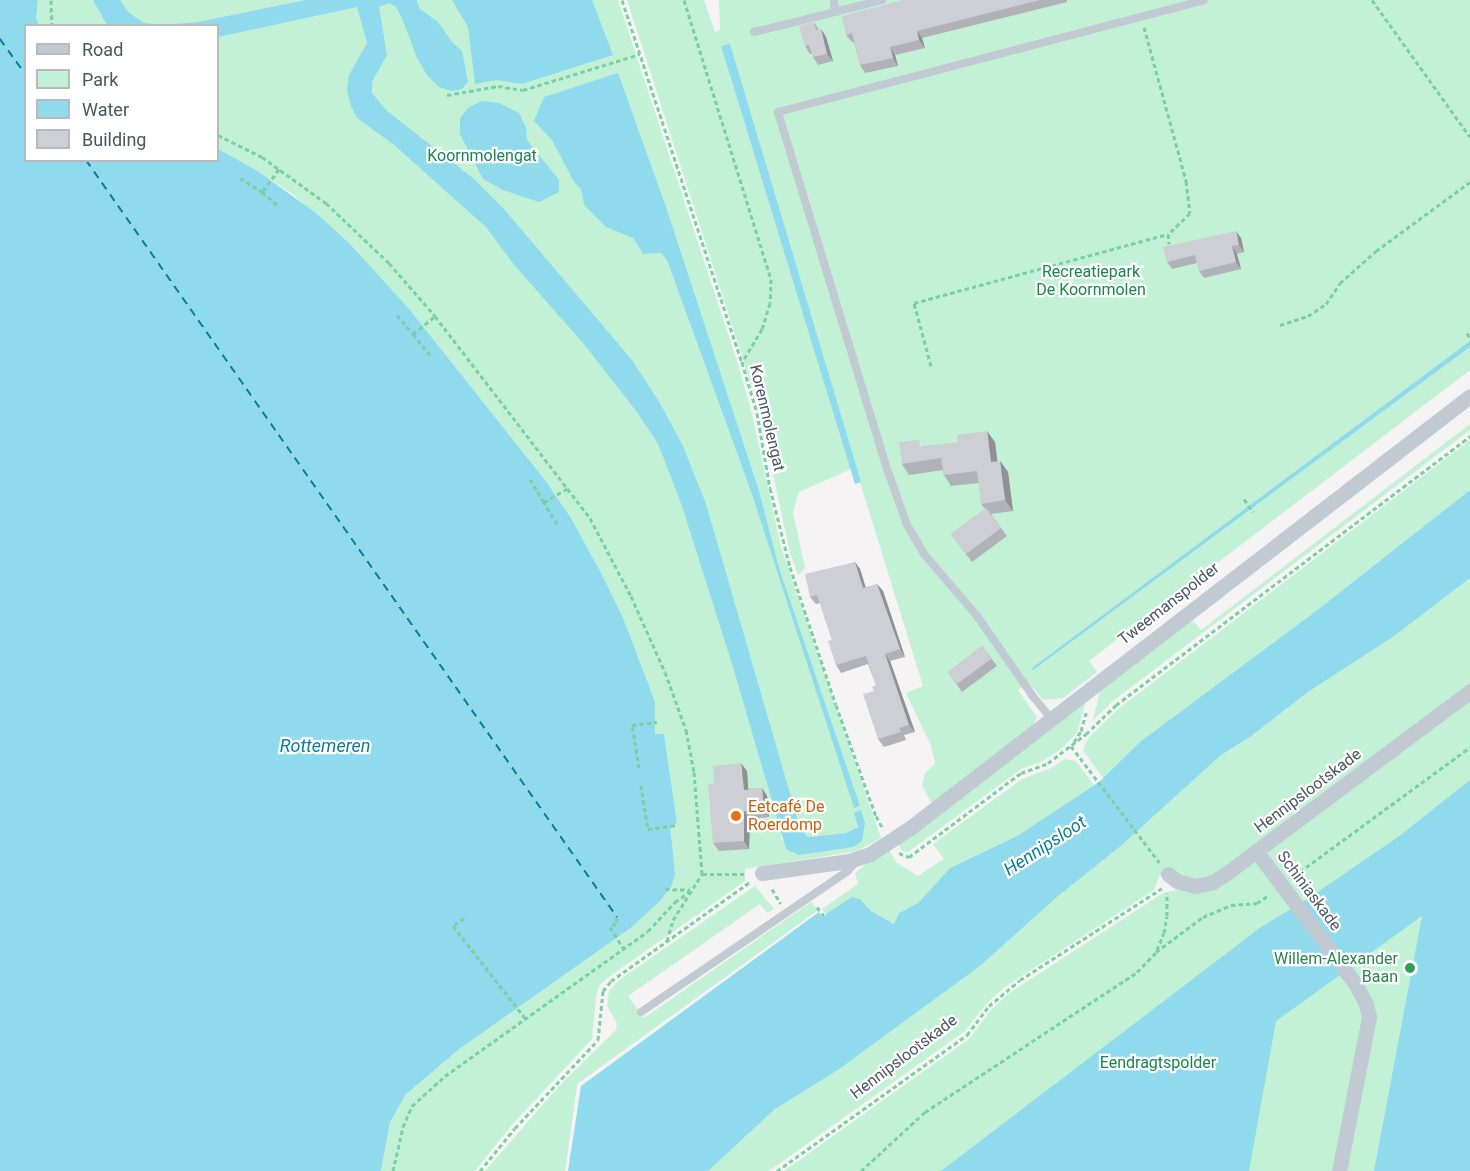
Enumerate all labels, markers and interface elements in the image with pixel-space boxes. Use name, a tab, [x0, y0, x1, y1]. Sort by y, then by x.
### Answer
legend	[24, 24, 219, 162]
text: Road	[82, 39, 123, 60]
text: Park	[82, 69, 118, 90]
text: Water	[82, 99, 129, 120]
text: Building	[82, 129, 146, 150]
park label: Koornmolengat	[427, 146, 537, 166]
park label: Recreatiepark De Koornmolen	[1036, 262, 1146, 300]
street label: Korenmolengat	[745, 363, 789, 473]
street label: Tweemanspolder	[1115, 559, 1223, 649]
water label: Rottemeren	[280, 735, 370, 757]
street label: Hennipslootskade	[1251, 745, 1365, 837]
place label: Eetcafé De Roerdomp	[748, 797, 825, 835]
marker: Eetcafé De Roerdomp	[729, 809, 743, 823]
water label: Hennipsloot	[1000, 811, 1090, 881]
street label: Schiniaskade	[1273, 847, 1345, 935]
place label: Willem-Alexander Baan	[1274, 949, 1398, 987]
marker: Willem-Alexander Baan	[1403, 961, 1417, 975]
street label: Hennipslootskade	[847, 1011, 961, 1103]
park label: Eendragtspolder	[1100, 1053, 1216, 1073]

